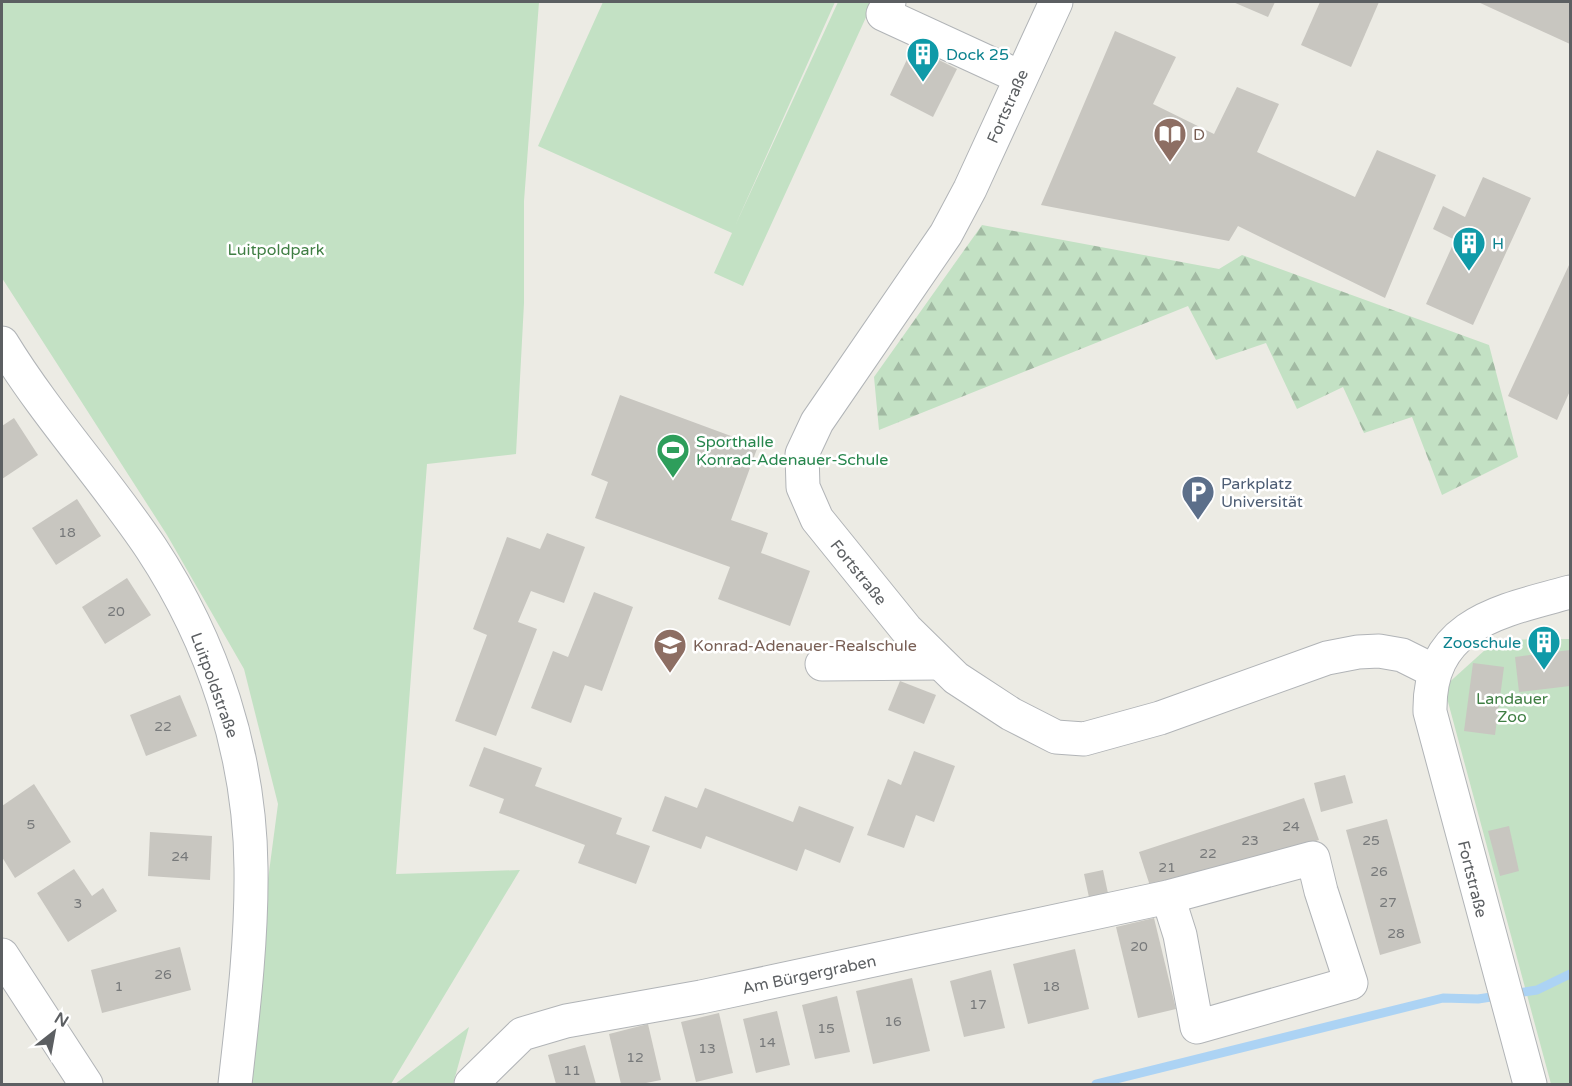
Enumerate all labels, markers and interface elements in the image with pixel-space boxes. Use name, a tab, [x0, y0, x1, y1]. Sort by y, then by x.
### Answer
building icon: Dock 25	[905, 36, 941, 83]
place label: Dock 25	[946, 45, 1009, 65]
street label: Fortstraße	[983, 66, 1033, 146]
library icon: D	[1152, 116, 1188, 163]
place label: D	[1193, 125, 1205, 145]
building icon: H	[1451, 225, 1487, 272]
place label: H	[1492, 234, 1504, 254]
park label: Luitpoldpark	[228, 240, 325, 260]
sports icon: Sporthalle Konrad-Adenauer-Schule	[655, 432, 691, 479]
place label: Sporthalle Konrad-Adenauer-Schule	[696, 432, 888, 470]
parking icon: Parkplatz Universität	[1180, 474, 1216, 521]
place label: Parkplatz Universität	[1221, 474, 1303, 512]
house number: 18	[58, 524, 76, 541]
street label: Fortstraße	[826, 536, 891, 610]
house number: 20	[107, 603, 125, 620]
building icon: Zooschule	[1526, 624, 1562, 671]
school or university icon: Konrad-Adenauer-Realschule	[652, 627, 688, 674]
street label: Luitpoldstraße	[186, 630, 242, 741]
place label: Zooschule	[1443, 633, 1521, 653]
place label: Konrad-Adenauer-Realschule	[693, 636, 917, 656]
park label: Landauer Zoo	[1476, 689, 1549, 727]
house number: 22	[154, 718, 172, 735]
house number: 5	[27, 816, 35, 833]
house number: 24	[1282, 818, 1300, 835]
house number: 23	[1241, 832, 1259, 849]
house number: 25	[1362, 832, 1380, 849]
street label: Fortstraße	[1453, 839, 1491, 920]
house number: 22	[1199, 845, 1217, 862]
house number: 24	[171, 848, 189, 865]
house number: 21	[1158, 859, 1176, 876]
house number: 26	[1370, 863, 1388, 880]
house number: 27	[1379, 894, 1397, 911]
house number: 3	[74, 895, 82, 912]
house number: 28	[1387, 925, 1405, 942]
house number: 20	[1130, 938, 1148, 955]
street label: Am Bürgergraben	[740, 951, 878, 999]
house number: 26	[154, 966, 172, 983]
house number: 1	[115, 978, 123, 995]
house number: 18	[1042, 978, 1060, 995]
house number: 17	[969, 996, 987, 1013]
north arrow	[24, 1002, 84, 1062]
text: N	[51, 1008, 72, 1032]
house number: 16	[884, 1013, 902, 1030]
house number: 15	[817, 1020, 835, 1037]
house number: 14	[758, 1034, 776, 1051]
house number: 13	[698, 1040, 716, 1057]
house number: 12	[626, 1049, 644, 1066]
house number: 11	[563, 1062, 581, 1079]

